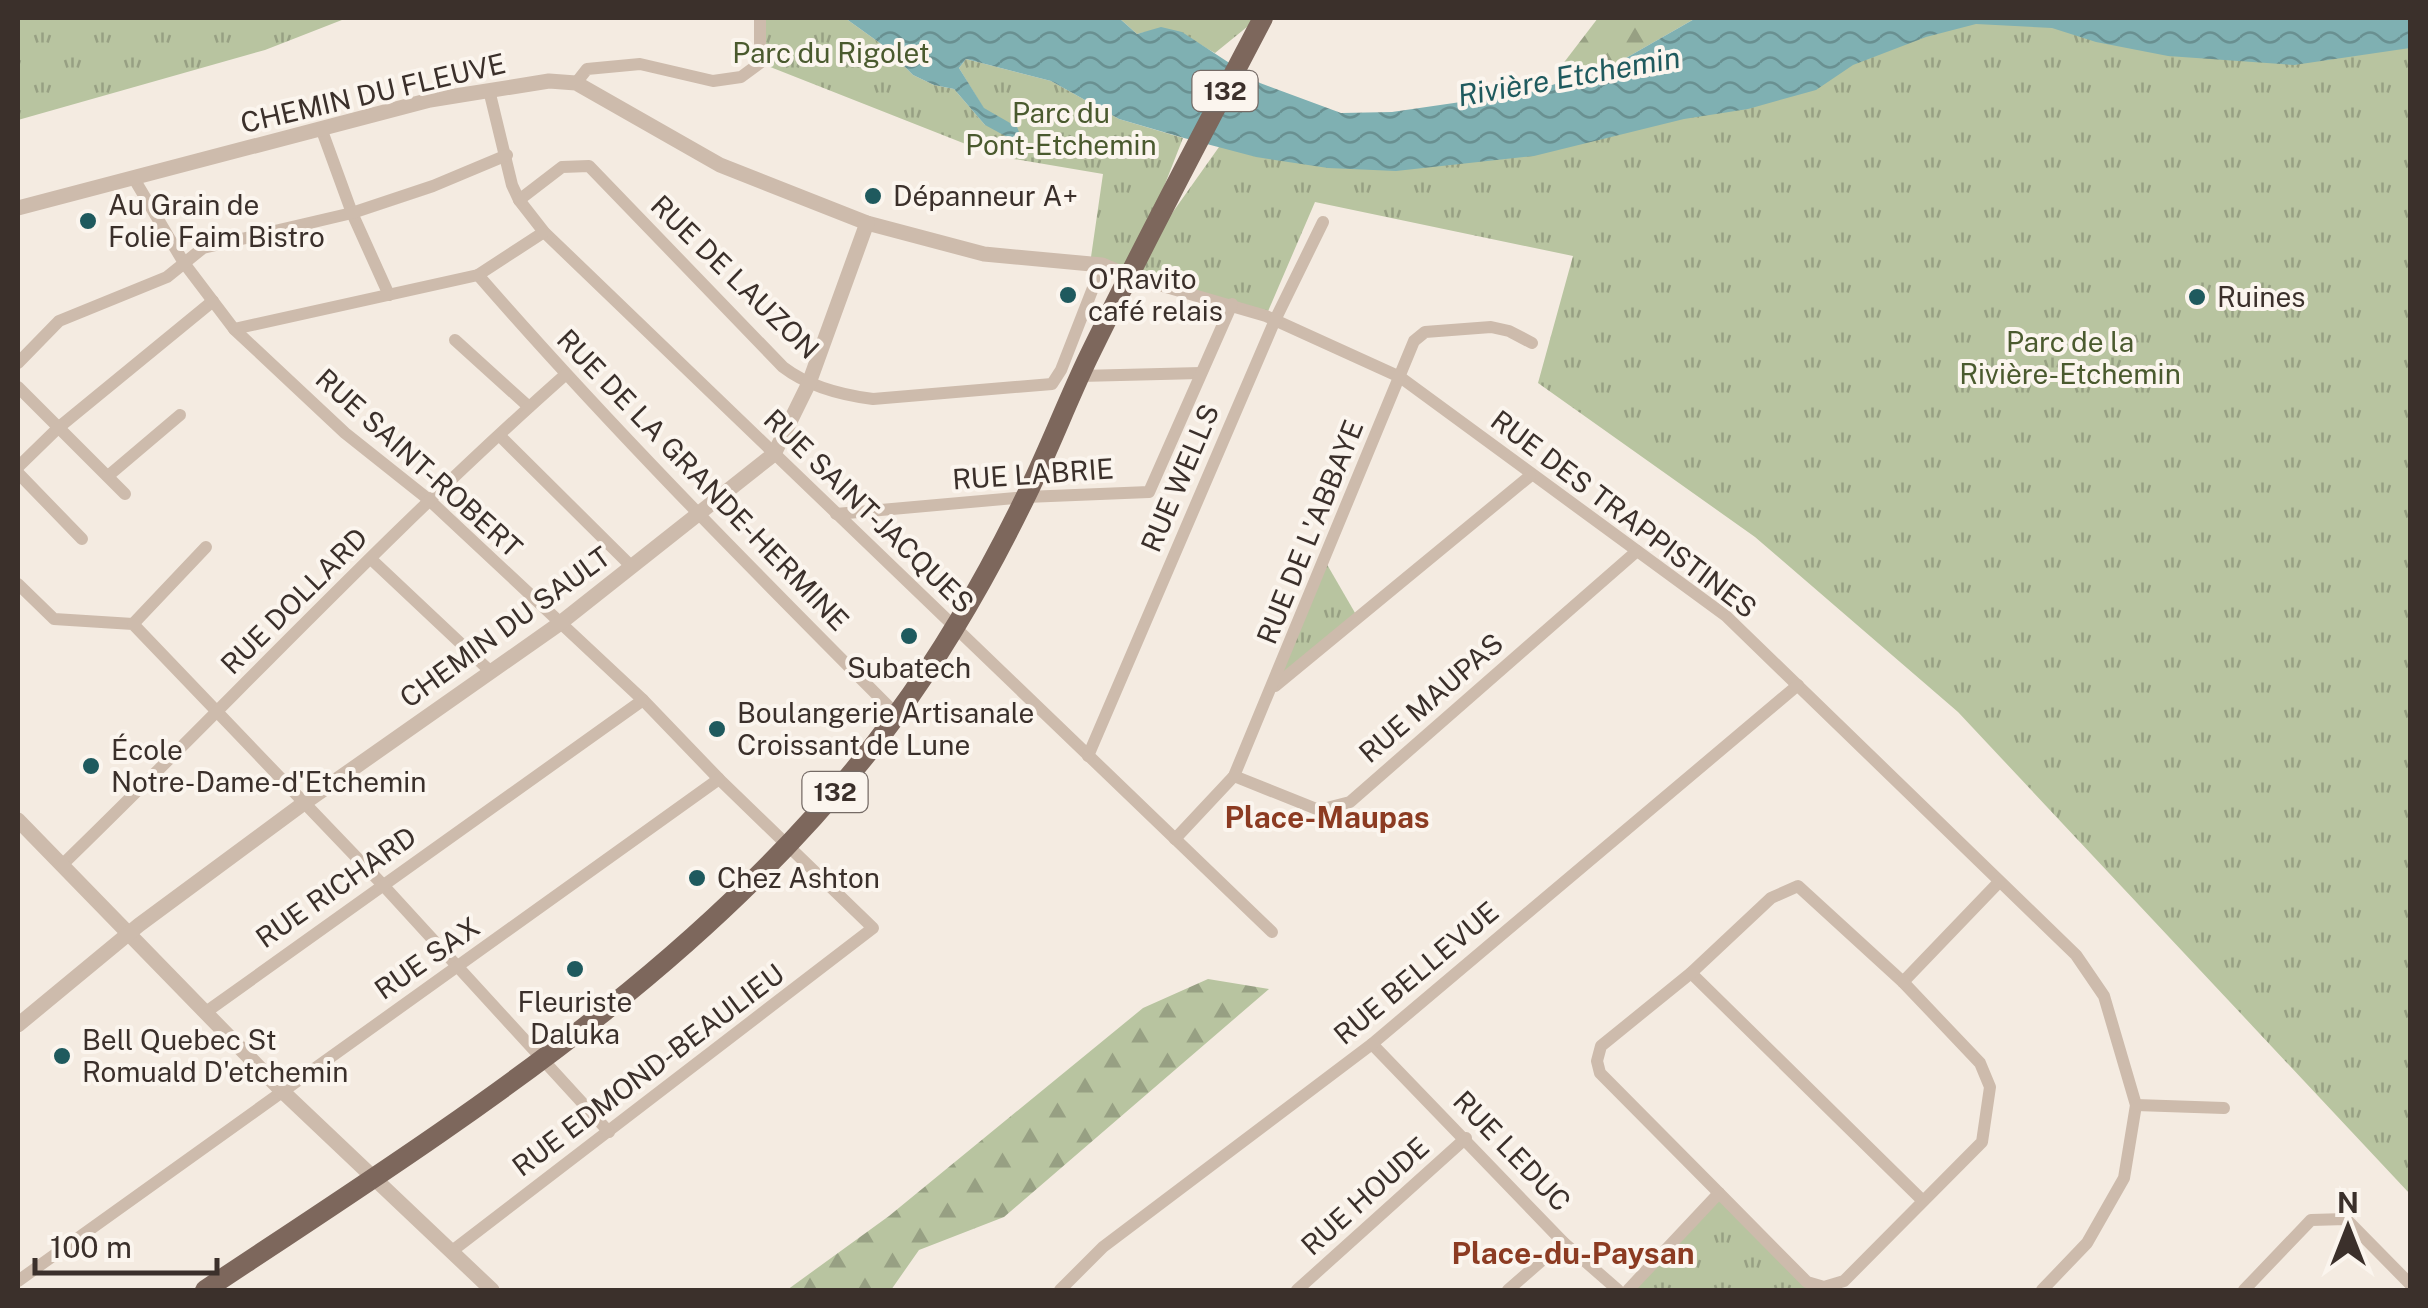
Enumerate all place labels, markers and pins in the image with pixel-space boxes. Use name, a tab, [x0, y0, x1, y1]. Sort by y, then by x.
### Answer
place label: Dépanneur A+	[893, 179, 1078, 212]
marker: Dépanneur A+	[862, 185, 884, 207]
place label: Au Grain de Folie Faim Bistro	[108, 188, 325, 253]
marker: Au Grain de Folie Faim Bistro	[77, 210, 99, 232]
place label: O'Ravito café relais	[1088, 262, 1223, 327]
place label: Ruines	[2217, 280, 2305, 313]
marker: O'Ravito café relais	[1057, 284, 1079, 306]
marker: Ruines	[2186, 286, 2208, 308]
marker: Subatech	[898, 625, 920, 647]
place label: Subatech	[847, 651, 971, 684]
place label: Boulangerie Artisanale Croissant de Lune	[737, 696, 1034, 761]
marker: Boulangerie Artisanale Croissant de Lune	[706, 718, 728, 740]
place label: École Notre-Dame-d'Etchemin	[111, 733, 427, 798]
marker: École Notre-Dame-d'Etchemin	[80, 755, 102, 777]
place label: Chez Ashton	[717, 861, 880, 894]
marker: Chez Ashton	[686, 867, 708, 889]
marker: Fleuriste Daluka	[564, 958, 586, 980]
place label: Fleuriste Daluka	[518, 985, 632, 1050]
place label: Bell Quebec St Romuald D'etchemin	[82, 1023, 348, 1088]
marker: Bell Quebec St Romuald D'etchemin	[51, 1045, 73, 1067]

